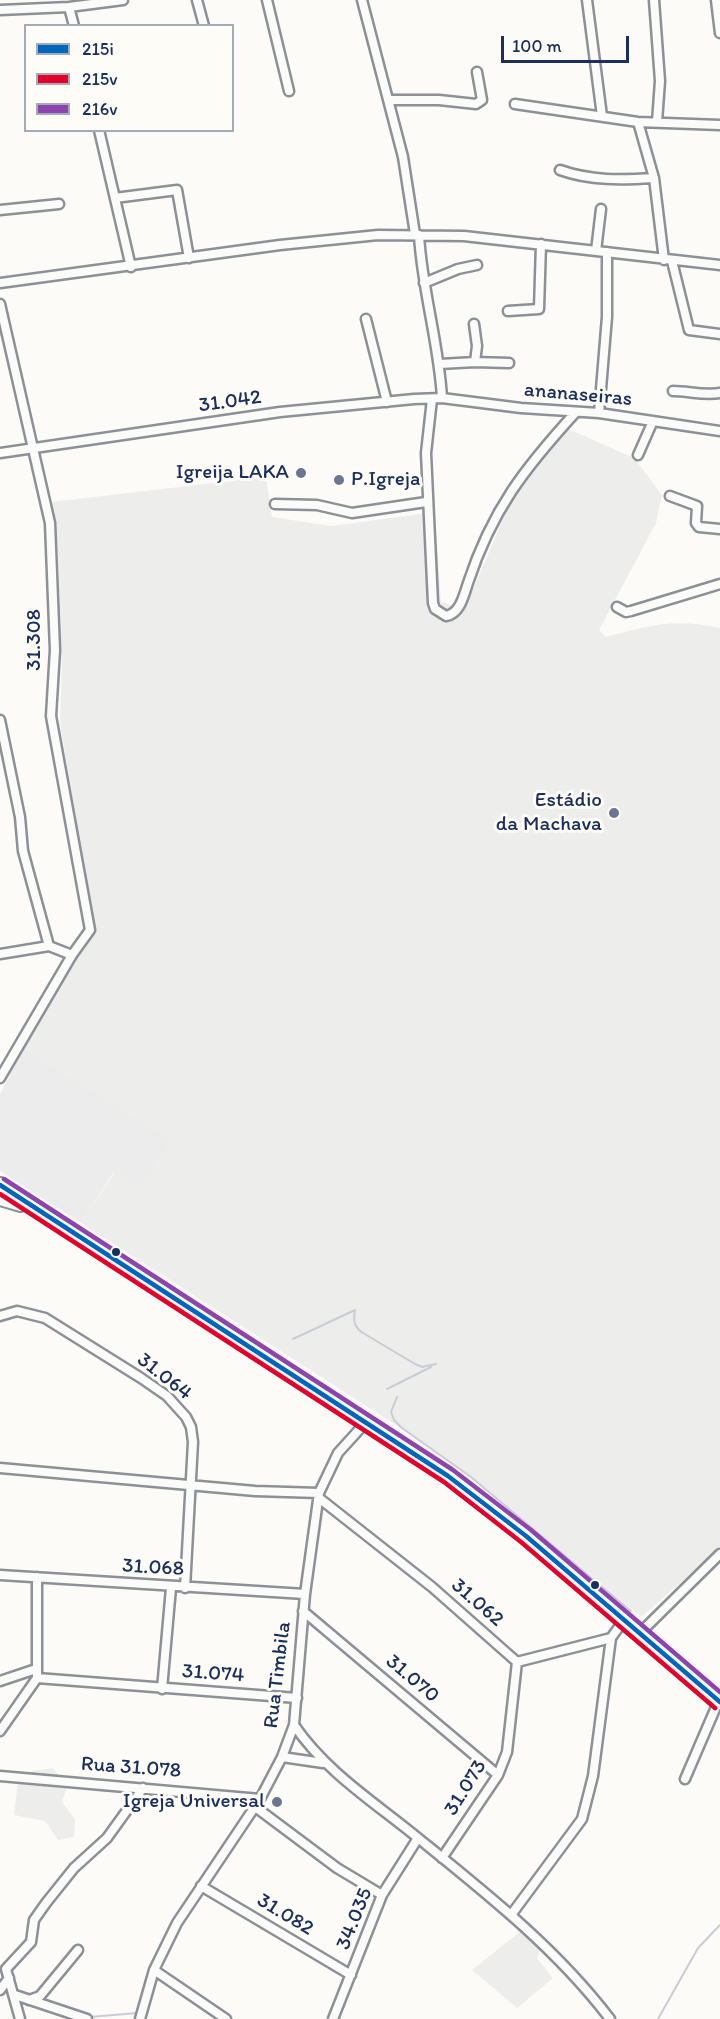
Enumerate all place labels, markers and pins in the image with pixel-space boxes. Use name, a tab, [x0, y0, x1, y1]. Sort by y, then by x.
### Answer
place label: Igreija LAKA	[176, 460, 289, 486]
marker: Igreija LAKA	[294, 466, 308, 480]
place label: P.Igreja	[351, 467, 420, 493]
marker: P.Igreja	[332, 473, 346, 487]
place label: Estádio da Machava	[496, 788, 602, 838]
marker: Estádio da Machava	[607, 806, 621, 820]
unlabelled marker	[110, 1246, 122, 1258]
unlabelled marker	[589, 1579, 601, 1591]
place label: Igreja Universal	[123, 1789, 265, 1815]
marker: Igreja Universal	[270, 1795, 284, 1809]

